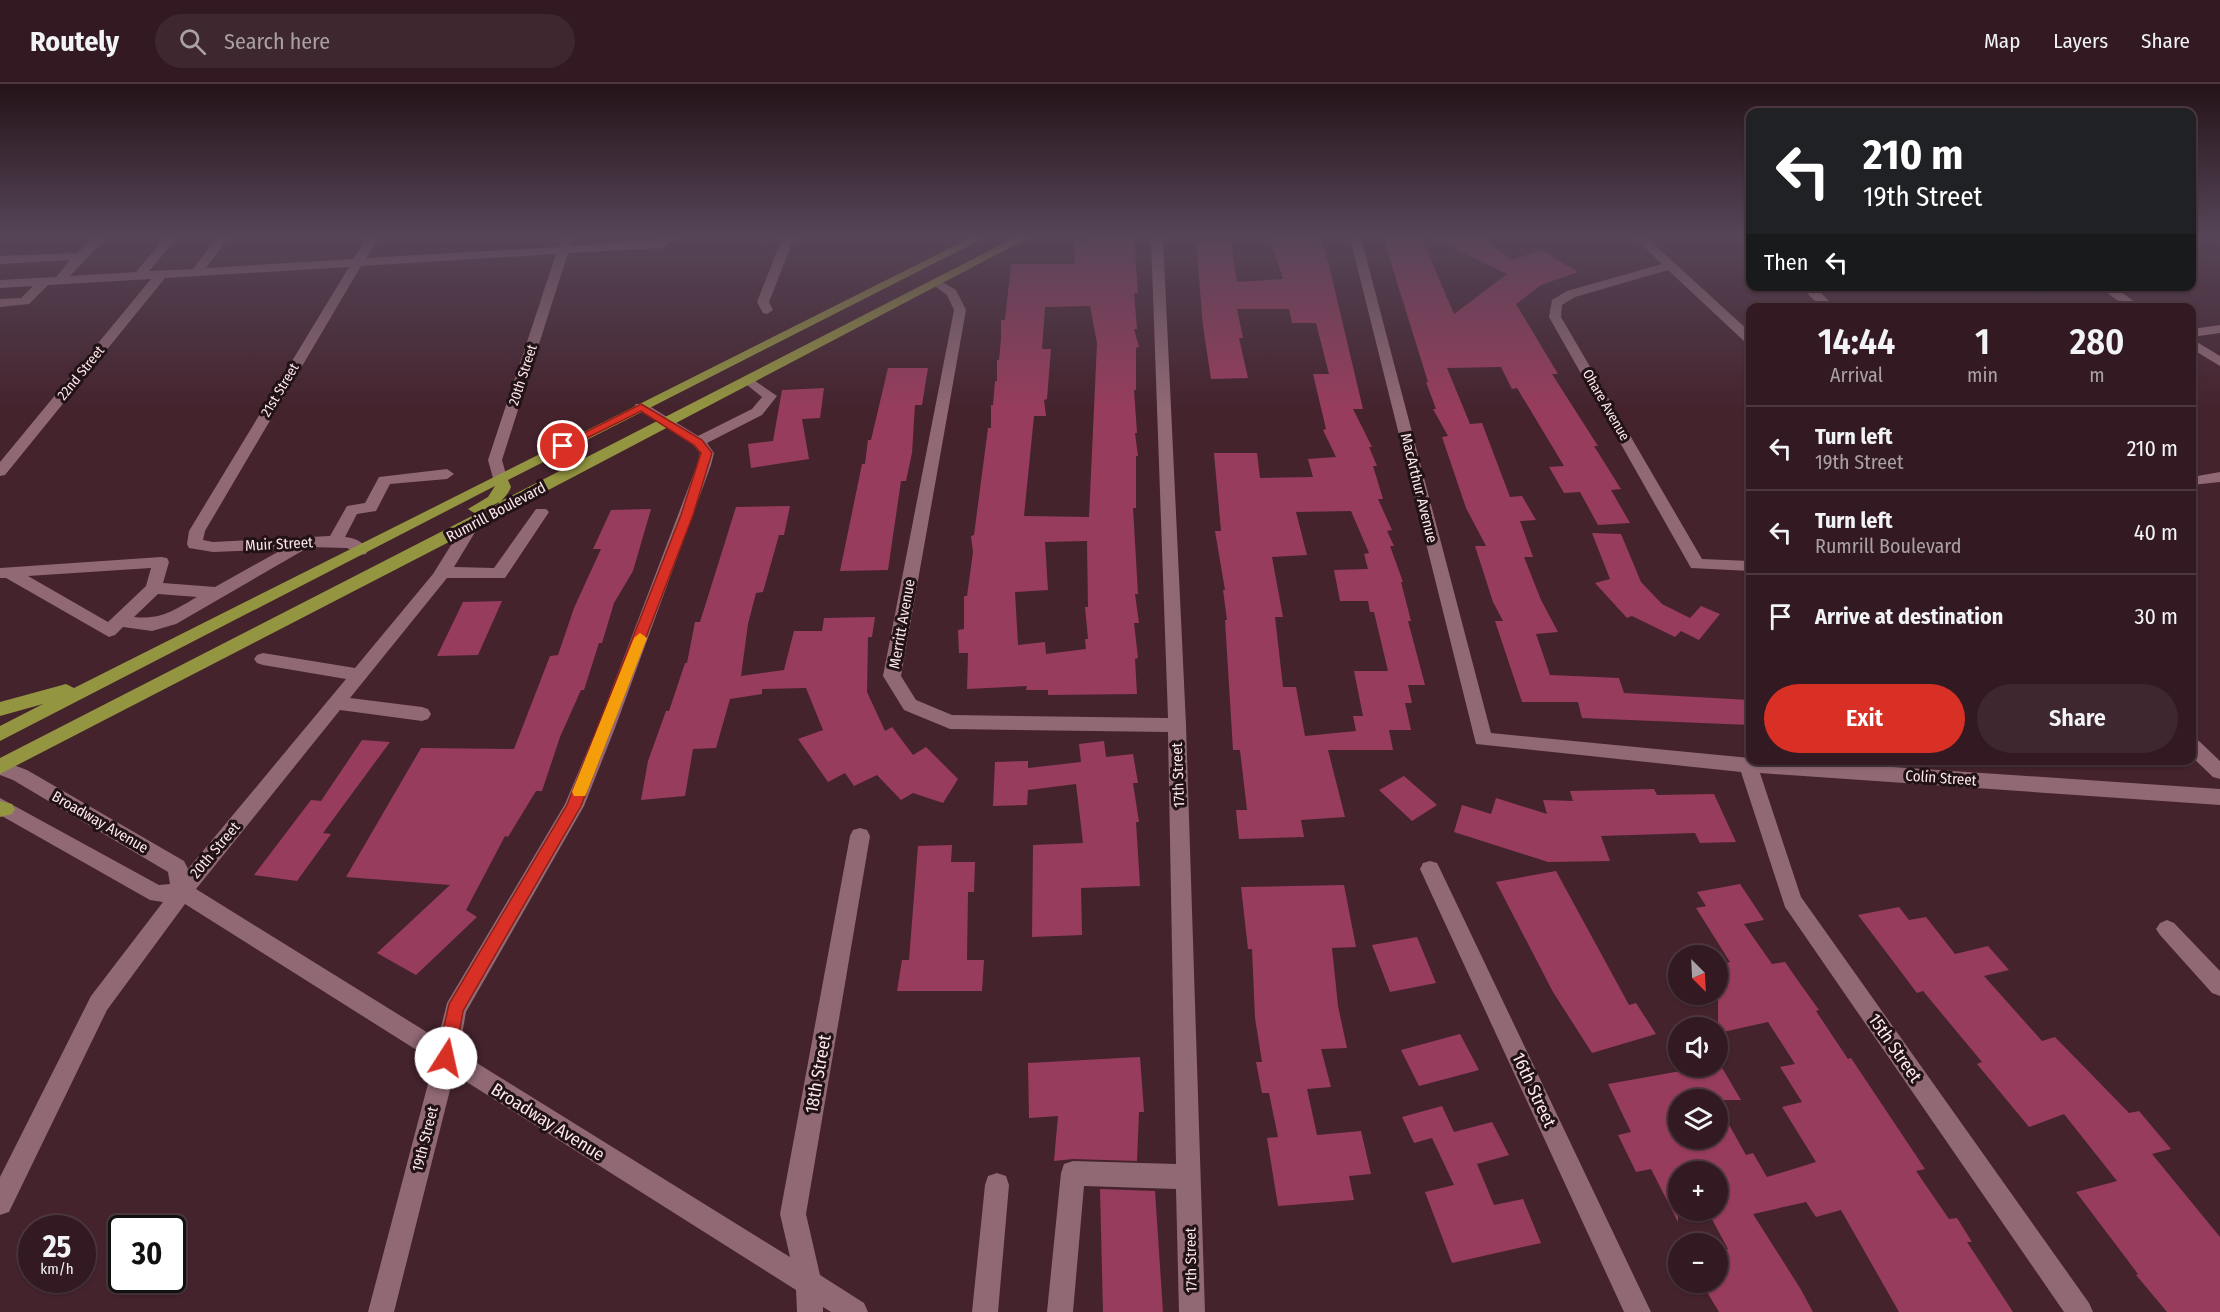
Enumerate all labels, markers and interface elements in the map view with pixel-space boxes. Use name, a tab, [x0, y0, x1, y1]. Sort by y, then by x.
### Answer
search box	[155, 14, 575, 68]
text: Routely	[30, 25, 119, 58]
icon: search	[176, 25, 209, 58]
text: Search here	[224, 28, 330, 55]
text: Map	[1984, 28, 2020, 54]
text: Layers	[2053, 28, 2108, 54]
text: Share	[2141, 28, 2190, 54]
text: 210 m	[1863, 130, 1963, 180]
icon: left	[1764, 132, 1842, 210]
text: 19th Street	[1863, 181, 1982, 213]
icon: left	[1820, 246, 1853, 279]
text: Then	[1764, 249, 1808, 276]
text: 14:44	[1818, 320, 1895, 364]
text: 1	[1975, 320, 1990, 364]
text: 280	[2070, 320, 2124, 364]
street label: 22nd Street	[54, 342, 108, 404]
street label: 20th Street	[505, 342, 541, 408]
street label: 21st Street	[257, 360, 303, 420]
text: Arrival	[1830, 363, 1883, 387]
text: min	[1967, 363, 1998, 387]
text: m	[2089, 363, 2105, 387]
street label: Ohare Avenue	[1579, 366, 1633, 444]
pin	[537, 420, 588, 471]
text: Turn left	[1815, 423, 1893, 450]
icon: arrive	[546, 429, 579, 462]
street label: MacArthur Avenue	[1397, 431, 1441, 545]
icon: left	[1764, 432, 1797, 465]
text: 210 m	[2127, 435, 2178, 462]
text: 19th Street	[1815, 450, 1903, 474]
street label: Rumrill Boulevard	[443, 478, 549, 546]
text: Turn left	[1815, 507, 1893, 534]
icon: left	[1764, 516, 1797, 549]
text: 40 m	[2134, 519, 2178, 546]
street label: Muir Street	[245, 533, 313, 555]
text: Rumrill Boulevard	[1815, 534, 1961, 558]
street label: Merritt Avenue	[885, 578, 919, 670]
icon: arrive	[1764, 600, 1797, 633]
text: Arrive at destination	[1815, 603, 2003, 630]
text: 30 m	[2135, 603, 2178, 630]
button: Exit	[1764, 684, 1965, 753]
button: Share	[1977, 684, 2178, 753]
street label: 17th Street	[1168, 742, 1188, 808]
street label: Colin Street	[1905, 767, 1977, 789]
street label: Broadway Avenue	[49, 787, 151, 857]
street label: 20th Street	[186, 818, 244, 882]
north arrow	[1668, 945, 1728, 1005]
map controls	[1668, 945, 1728, 1293]
street label: 15th Street	[1863, 1009, 1927, 1087]
button: sound	[1668, 1017, 1728, 1077]
position arrow	[414, 1026, 478, 1090]
street label: 18th Street	[800, 1033, 836, 1115]
street label: 16th Street	[1507, 1049, 1561, 1131]
street label: Broadway Avenue	[487, 1078, 609, 1166]
button: layers	[1668, 1089, 1728, 1149]
street label: 19th Street	[408, 1105, 442, 1173]
button: +	[1668, 1161, 1728, 1221]
speed limit sign: 30	[108, 1215, 186, 1293]
street label: 17th Street	[1181, 1227, 1201, 1293]
text: 25	[43, 1229, 71, 1265]
button: −	[1668, 1233, 1728, 1293]
text: km/h	[40, 1260, 74, 1278]

